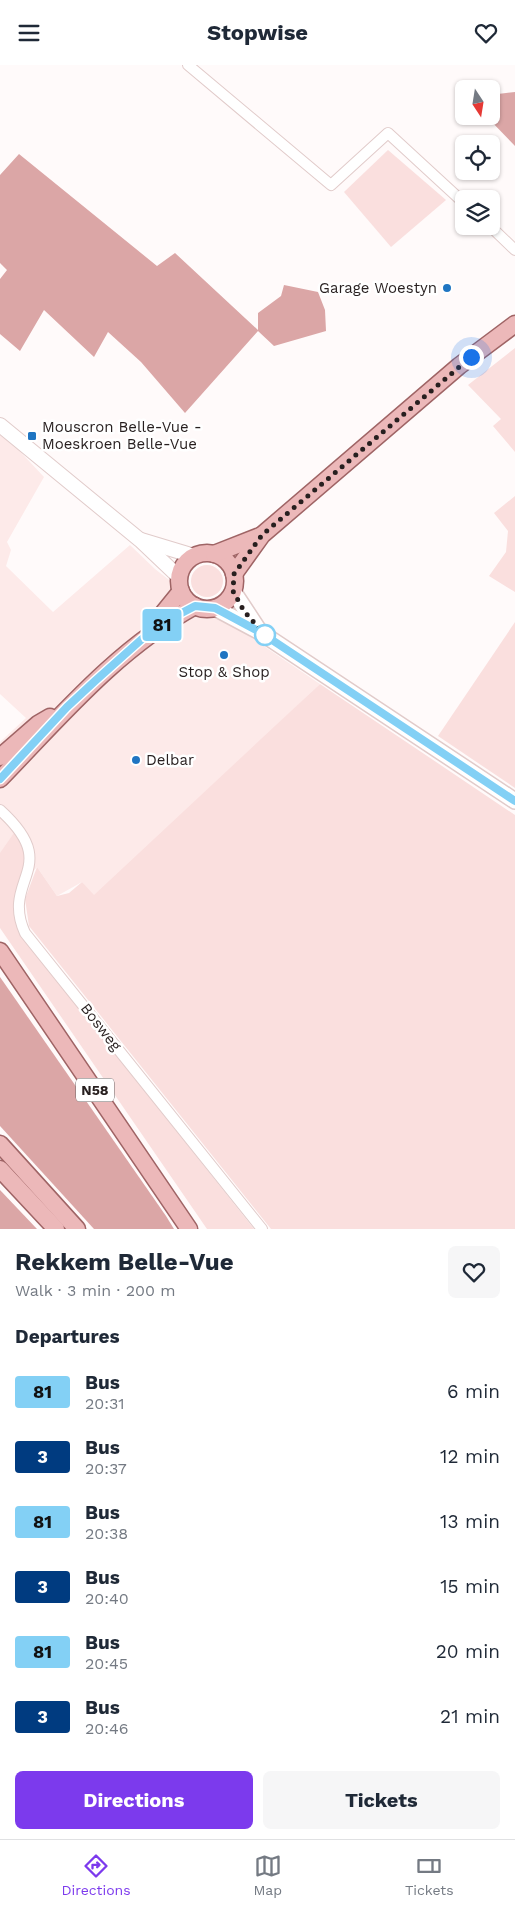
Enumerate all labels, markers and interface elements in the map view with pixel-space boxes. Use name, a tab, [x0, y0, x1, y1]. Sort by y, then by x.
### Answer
icon: menu	[15, 19, 43, 47]
icon: heart	[472, 19, 500, 47]
text: Stopwise	[207, 20, 308, 45]
north arrow	[455, 80, 500, 125]
map controls	[455, 80, 500, 235]
button: locate	[455, 135, 500, 180]
button: layers	[455, 190, 500, 235]
place label: Garage Woestyn	[319, 279, 437, 297]
marker: Garage Woestyn	[441, 282, 453, 294]
your location	[459, 345, 484, 370]
place label: Mouscron Belle-Vue - Moeskroen Belle-Vue	[42, 418, 202, 453]
marker: Mouscron Belle-Vue - Moeskroen Belle-Vue	[26, 430, 38, 442]
line badge: 81	[140, 609, 184, 641]
text: 81	[152, 614, 172, 635]
unlabelled marker	[254, 624, 276, 646]
marker: Stop & Shop	[218, 649, 230, 661]
place label: Stop & Shop	[178, 663, 270, 681]
place label: Delbar	[146, 751, 194, 769]
marker: Delbar	[130, 754, 142, 766]
street label: Bosweg	[77, 1000, 125, 1054]
road number: N58	[76, 1079, 114, 1101]
button: heart	[448, 1246, 500, 1298]
text: Rekkem Belle-Vue	[15, 1248, 234, 1276]
text: Walk · 3 min · 200 m	[15, 1281, 176, 1300]
text: Departures	[15, 1325, 120, 1348]
text: Bus	[85, 1371, 120, 1394]
text: 6 min	[447, 1380, 500, 1403]
text: 81	[33, 1381, 52, 1402]
text: 20:31	[85, 1394, 125, 1413]
text: Bus	[85, 1436, 120, 1459]
text: 12 min	[440, 1445, 500, 1468]
text: 3	[37, 1446, 48, 1467]
text: 20:37	[85, 1459, 127, 1478]
text: Bus	[85, 1501, 120, 1524]
text: 13 min	[440, 1510, 500, 1533]
text: 81	[33, 1511, 52, 1532]
text: 20:38	[85, 1524, 128, 1543]
text: Bus	[85, 1566, 120, 1589]
text: 15 min	[440, 1575, 500, 1598]
text: 3	[37, 1576, 48, 1597]
text: 20:40	[85, 1589, 129, 1608]
text: Bus	[85, 1631, 120, 1654]
text: 20 min	[436, 1640, 500, 1663]
text: 81	[33, 1641, 52, 1662]
text: 20:45	[85, 1654, 128, 1673]
text: Bus	[85, 1696, 120, 1719]
text: 21 min	[440, 1705, 500, 1728]
text: 3	[37, 1706, 48, 1727]
text: 20:46	[85, 1719, 129, 1738]
button: Directions	[15, 1771, 253, 1829]
button: Tickets	[263, 1771, 500, 1829]
tab: Directions	[61, 1852, 131, 1898]
tab: Map	[253, 1852, 282, 1898]
tab: Tickets	[405, 1852, 454, 1898]

